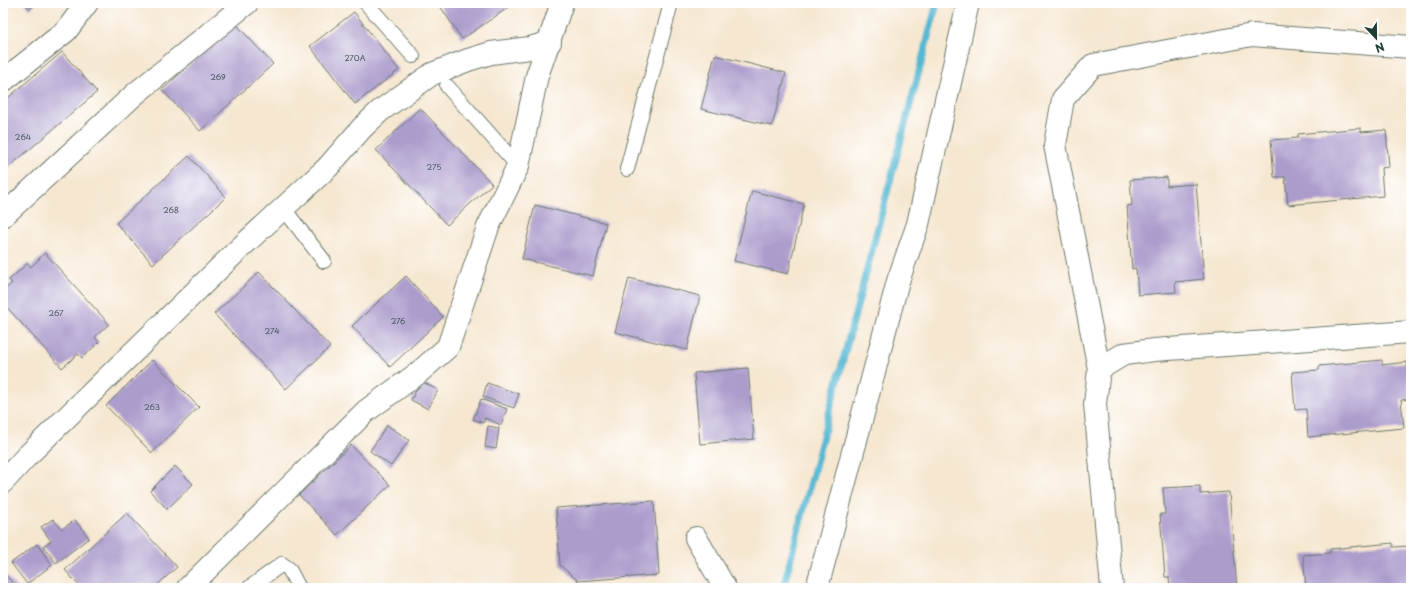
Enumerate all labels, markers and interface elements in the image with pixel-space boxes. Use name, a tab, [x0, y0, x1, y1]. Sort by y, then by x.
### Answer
north arrow	[1356, 18, 1396, 58]
text: N	[1372, 38, 1387, 57]
house number: 270A	[344, 52, 366, 64]
house number: 269	[210, 71, 226, 83]
house number: 264	[15, 131, 31, 143]
house number: 275	[427, 161, 441, 173]
house number: 268	[163, 204, 179, 216]
house number: 267	[48, 307, 64, 319]
house number: 276	[391, 315, 405, 327]
house number: 274	[265, 325, 279, 337]
house number: 263	[144, 401, 160, 413]

